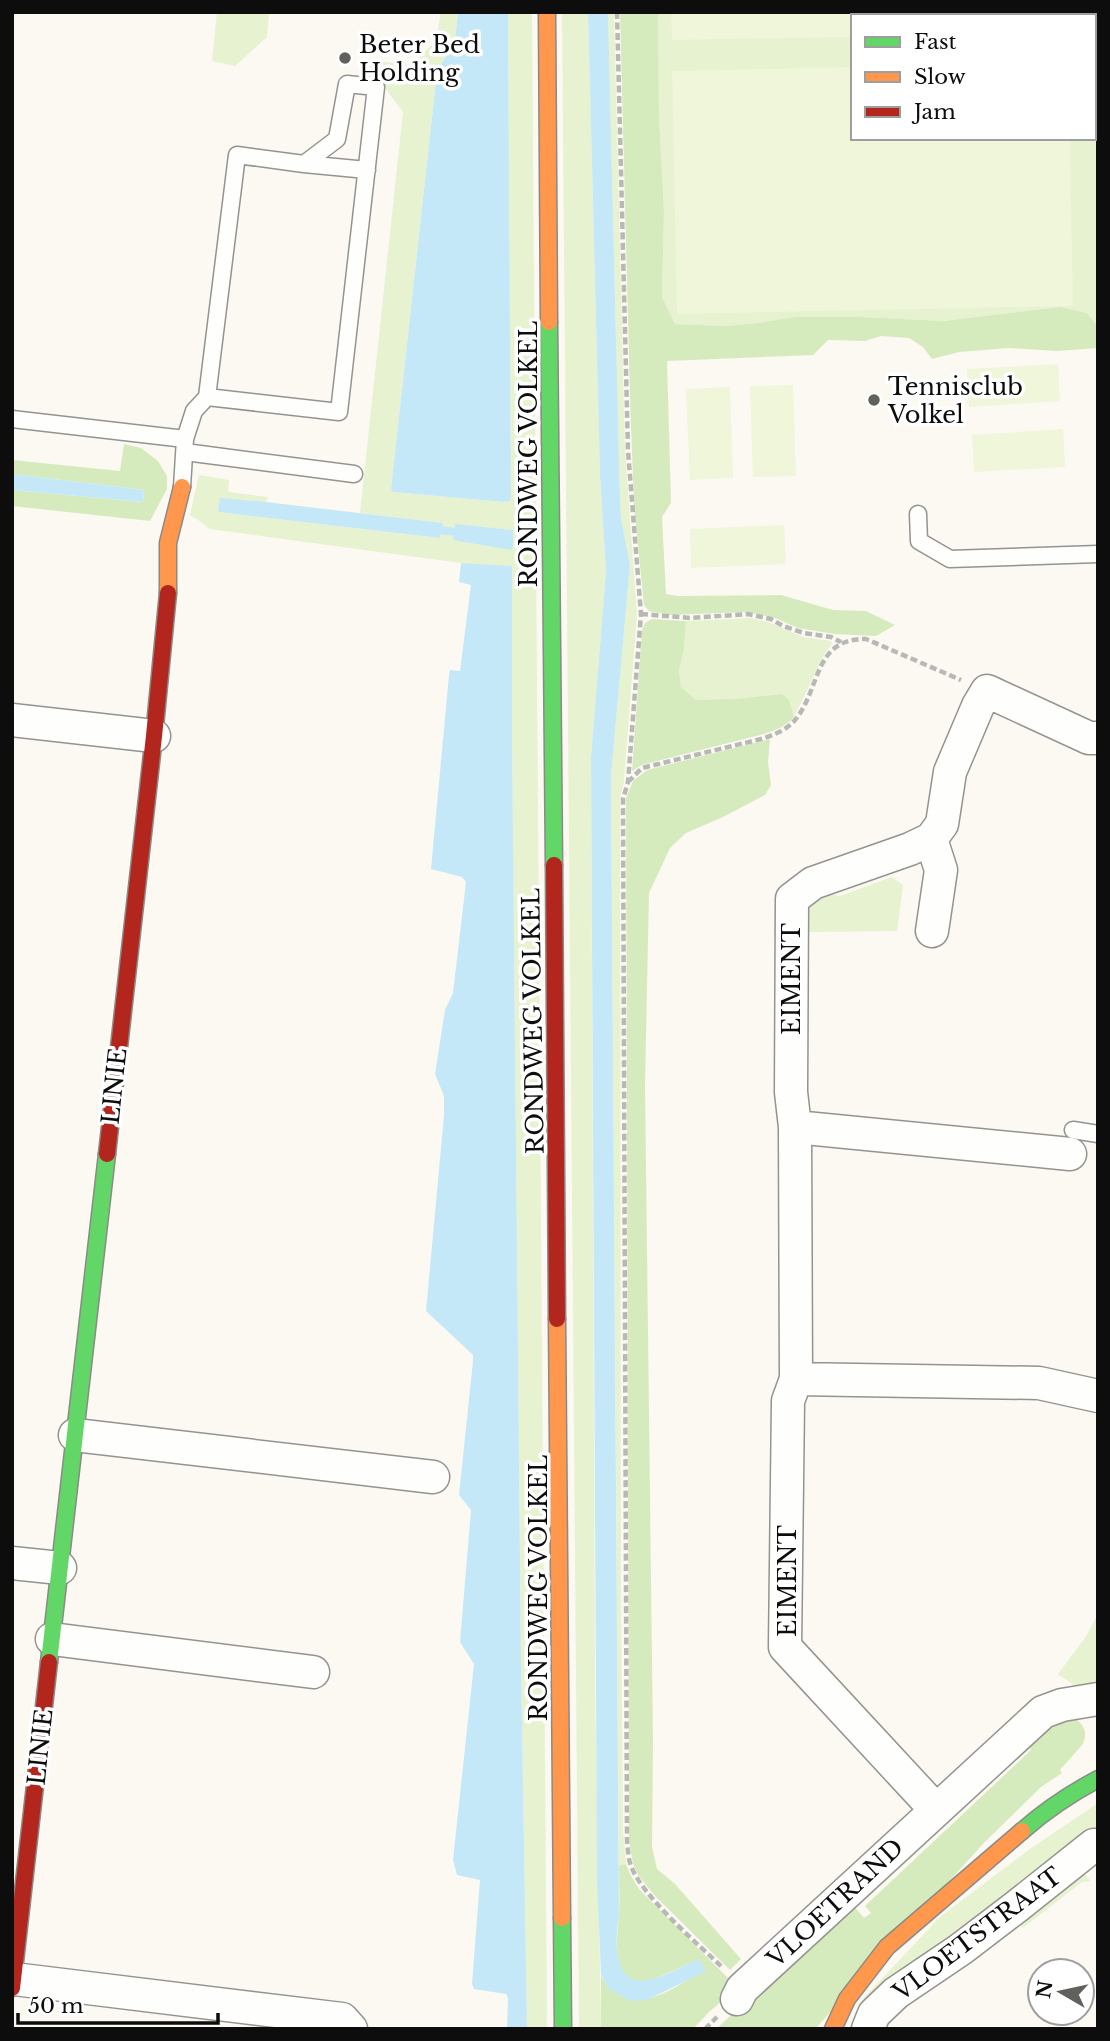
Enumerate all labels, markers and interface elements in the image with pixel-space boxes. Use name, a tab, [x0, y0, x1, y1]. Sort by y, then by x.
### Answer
legend	[851, 14, 1096, 140]
text: Fast	[914, 29, 956, 55]
place label: Beter Bed Holding	[359, 30, 480, 87]
marker: Beter Bed Holding	[337, 50, 353, 66]
text: Slow	[914, 64, 966, 90]
text: Jam	[911, 99, 956, 125]
street label: RONDWEG VOLKEL	[514, 321, 543, 587]
place label: Tennisclub Volkel	[887, 372, 1023, 429]
marker: Tennisclub Volkel	[866, 392, 882, 408]
street label: RONDWEG VOLKEL	[516, 888, 550, 1154]
street label: EIMENT	[777, 923, 806, 1035]
street label: LINIE	[96, 1046, 132, 1126]
street label: RONDWEG VOLKEL	[524, 1455, 553, 1721]
street label: EIMENT	[773, 1525, 802, 1637]
street label: LINIE	[22, 1707, 58, 1787]
street label: VLOETRAND	[760, 1833, 909, 1974]
street label: VLOETSTRAAT	[886, 1861, 1067, 2007]
north arrow	[1026, 1957, 1096, 2027]
text: N	[1032, 1979, 1057, 2000]
scale bar	[18, 1982, 217, 2026]
text: 50 m	[28, 1993, 84, 2019]

